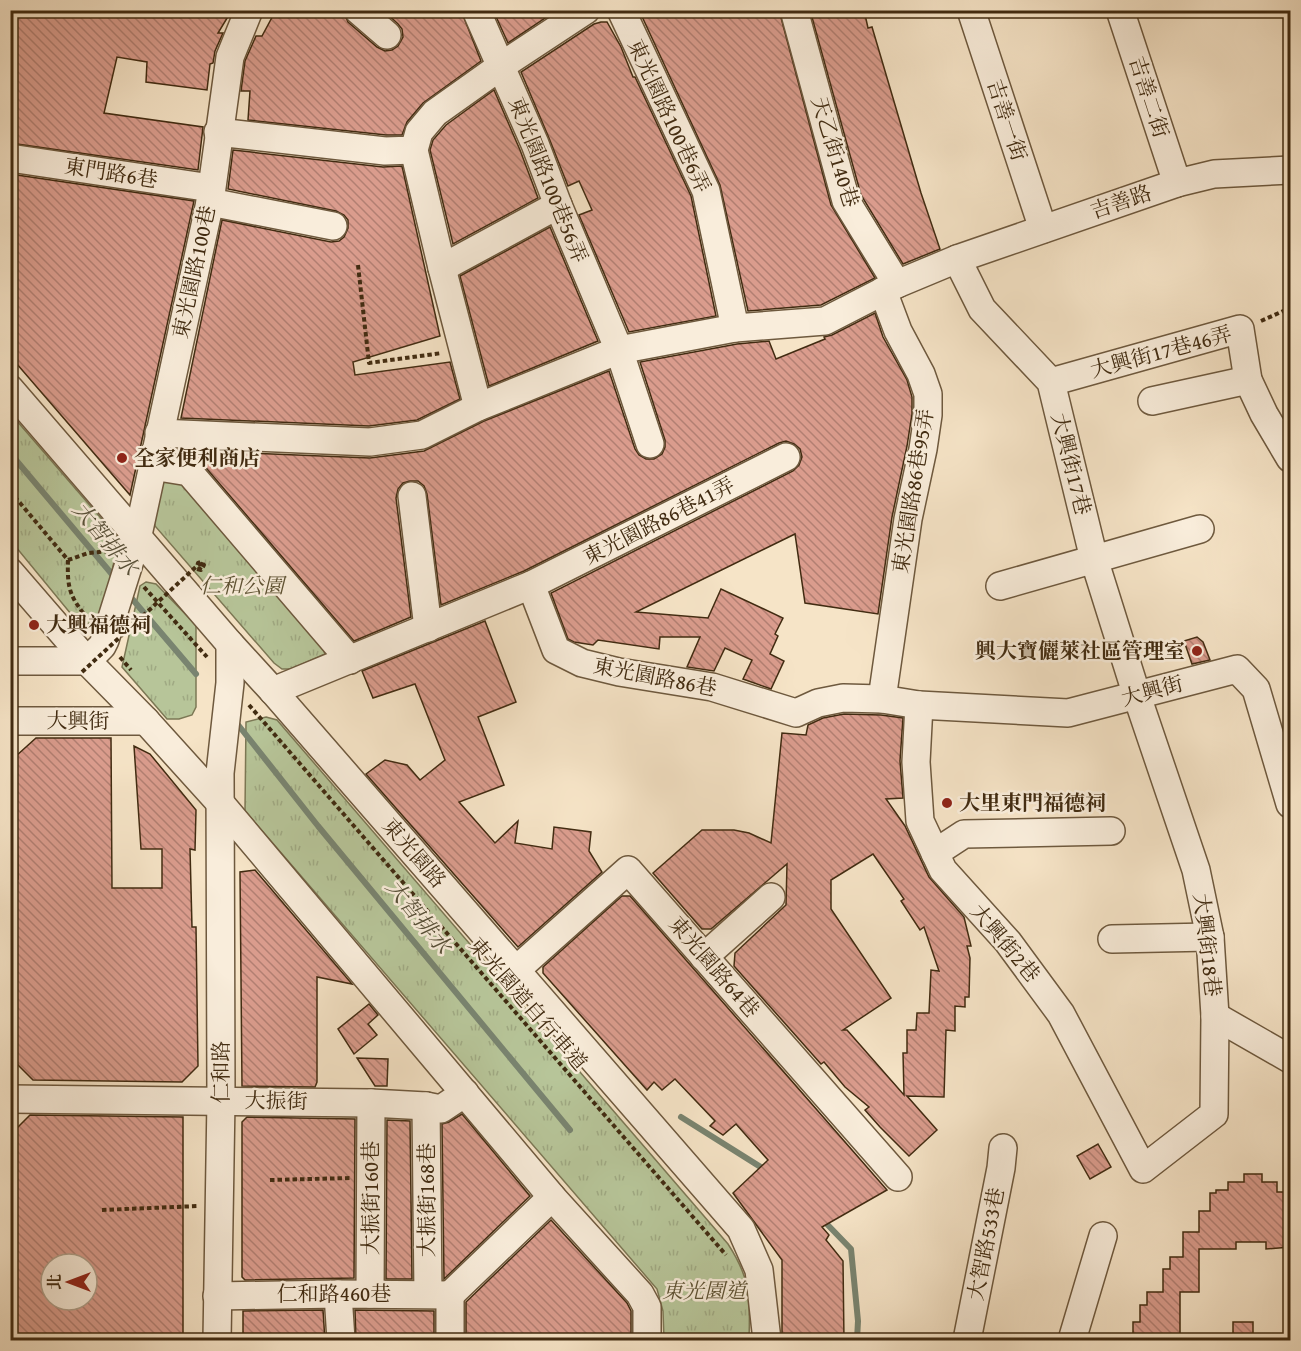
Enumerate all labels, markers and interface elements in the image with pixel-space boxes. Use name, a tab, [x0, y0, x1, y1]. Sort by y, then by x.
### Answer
street label: 東光園路100巷6弄	[620, 34, 719, 198]
street label: 吉善二街	[1122, 52, 1177, 142]
street label: 吉善一街	[980, 75, 1035, 165]
street label: 東光園路100巷56弄	[501, 92, 596, 267]
street label: 天乙街140巷	[804, 93, 867, 211]
street label: 東門路6巷	[62, 150, 160, 195]
street label: 吉善路	[1086, 177, 1156, 226]
street label: 東光園路100巷	[164, 202, 223, 341]
street label: 大興街17巷46弄	[1087, 318, 1235, 385]
street label: 東光園路86巷95弄	[884, 406, 941, 576]
street label: 大興街17巷	[1044, 410, 1099, 518]
place label: 全家便利商店	[134, 442, 260, 473]
marker: 全家便利商店	[115, 451, 129, 465]
street label: 東光園路86巷41弄	[578, 469, 740, 572]
water label: 大智排水	[65, 494, 148, 584]
park label: 仁和公園	[200, 570, 287, 601]
place label: 大興福德祠	[46, 609, 151, 640]
marker: 大興福德祠	[27, 618, 41, 632]
place label: 興大寶儷萊社區管理室	[975, 635, 1185, 666]
marker: 興大寶儷萊社區管理室	[1190, 644, 1204, 658]
street label: 東光園路86巷	[591, 649, 720, 704]
street label: 大興街	[1117, 667, 1186, 714]
street label: 大興街	[47, 705, 110, 736]
place label: 大里東門福德祠	[959, 787, 1106, 818]
marker: 大里東門福德祠	[940, 796, 954, 810]
street label: 東光園路	[375, 811, 454, 895]
water label: 大智排水	[379, 872, 460, 962]
street label: 大興街18巷	[1186, 891, 1229, 999]
street label: 大興街2巷	[963, 897, 1048, 989]
street label: 東光園路64巷	[662, 909, 767, 1024]
street label: 東光園道自行車道	[462, 930, 595, 1077]
street label: 仁和路	[205, 1041, 236, 1104]
street label: 大振街	[244, 1084, 308, 1117]
street label: 大振街160巷	[355, 1141, 386, 1255]
street label: 大振街168巷	[411, 1143, 442, 1257]
street label: 大智路533巷	[959, 1185, 1012, 1303]
north arrow	[39, 1252, 99, 1312]
text: 北	[42, 1274, 66, 1290]
park label: 東光園道	[662, 1275, 749, 1306]
street label: 仁和路460巷	[277, 1278, 391, 1309]

